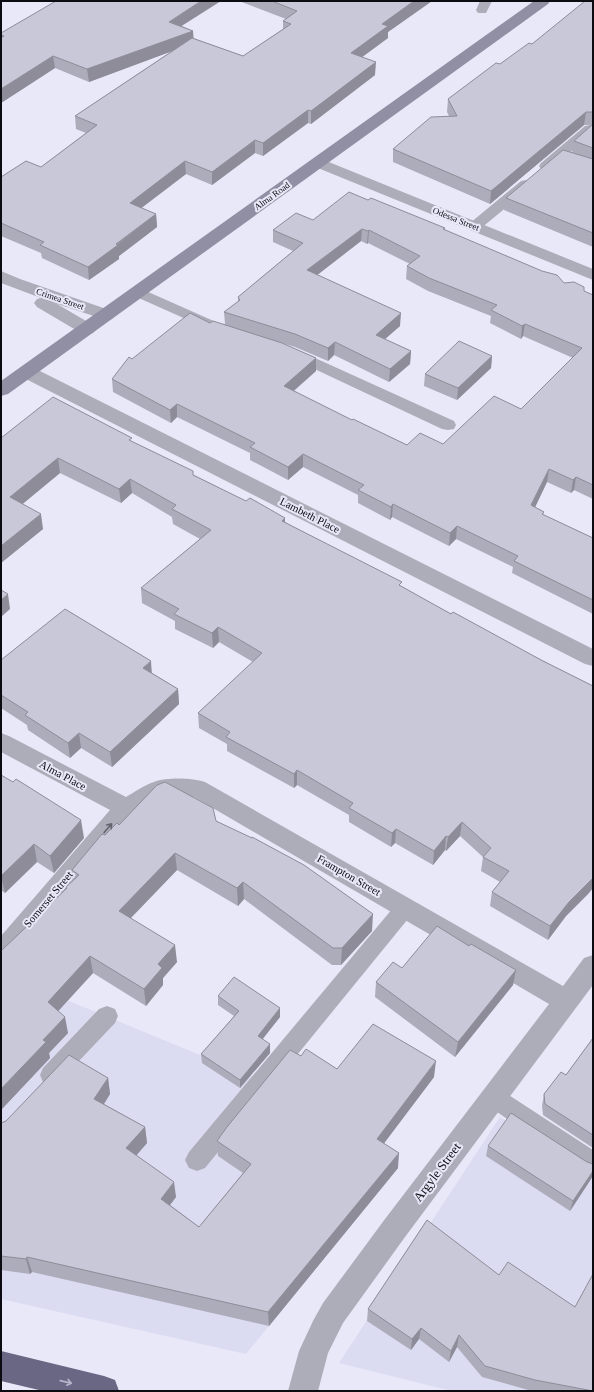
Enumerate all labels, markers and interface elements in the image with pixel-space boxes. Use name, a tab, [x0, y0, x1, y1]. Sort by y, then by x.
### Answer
street label: Alma Road	[252, 180, 292, 212]
street label: Odessa Street	[431, 205, 481, 233]
street label: Crimea Street	[35, 286, 86, 312]
street label: Lambeth Place	[278, 495, 342, 535]
street label: Alma Place	[38, 758, 88, 792]
one-way arrow	[104, 823, 113, 834]
street label: Frampton Street	[315, 852, 383, 898]
street label: Somerset Street	[21, 869, 75, 929]
street label: Argyle Street	[410, 1139, 464, 1204]
one-way arrow	[59, 1379, 72, 1386]

